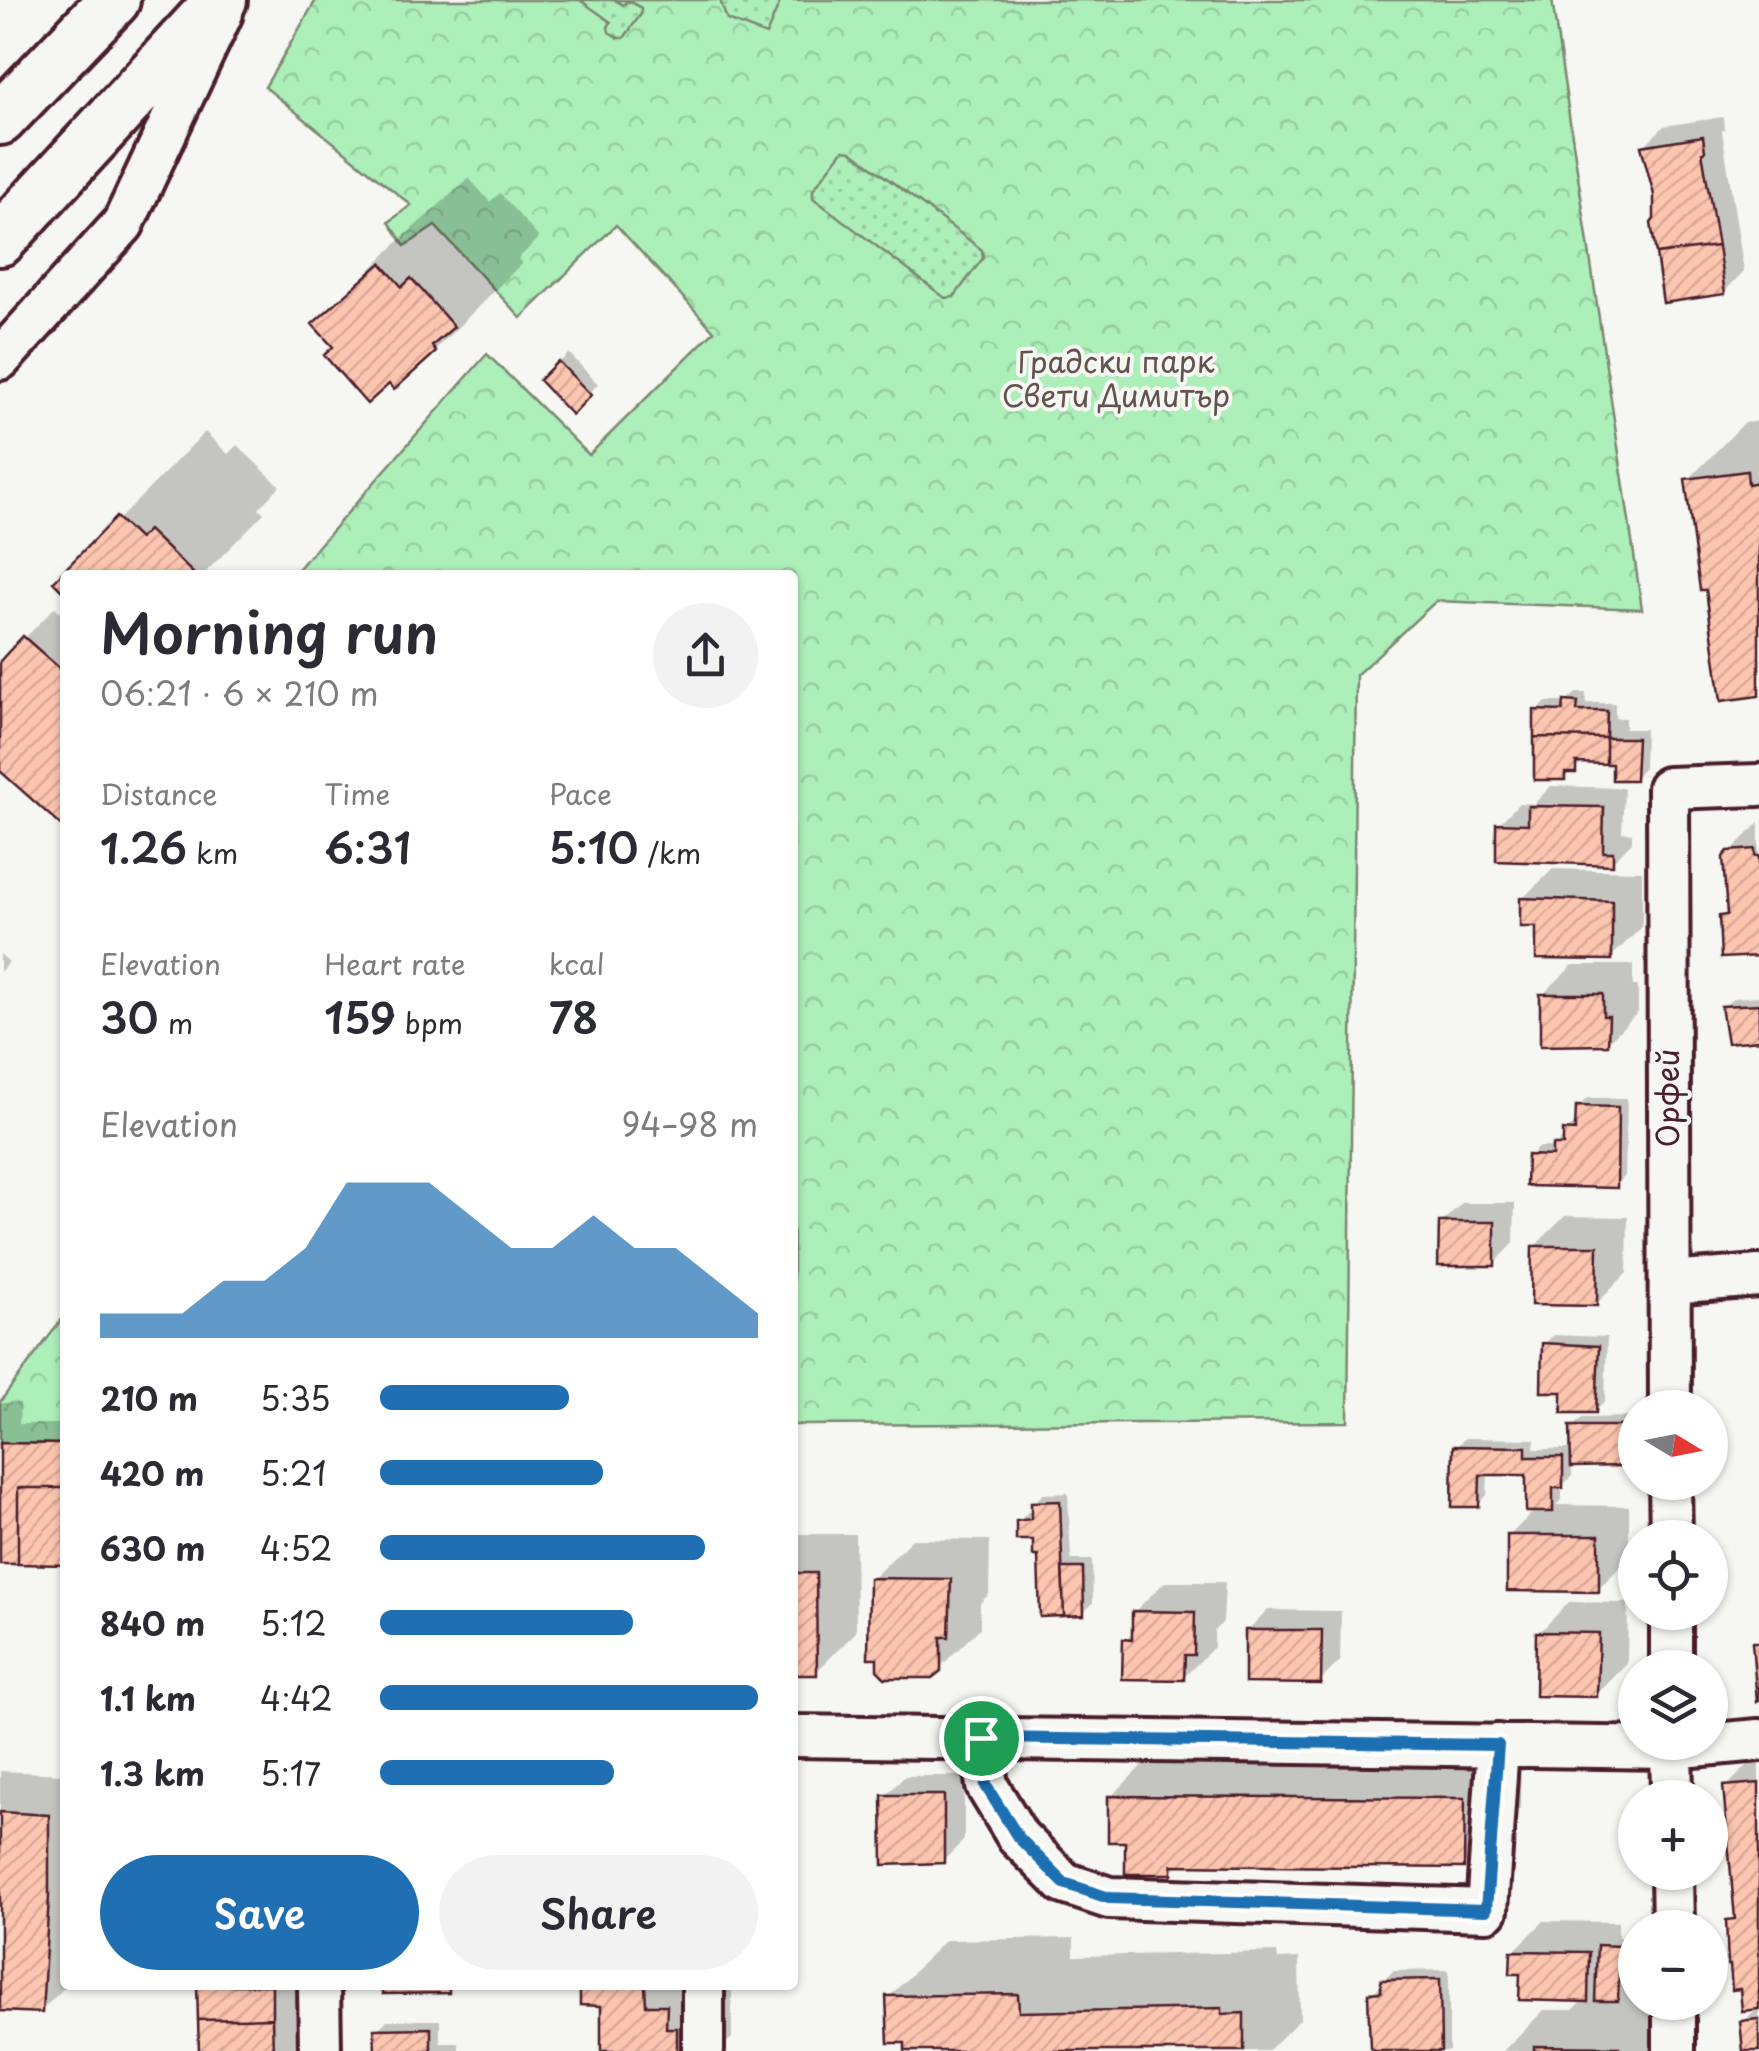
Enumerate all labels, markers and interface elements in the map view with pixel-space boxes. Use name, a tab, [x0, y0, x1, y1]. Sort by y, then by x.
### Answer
park label: Градски парк Свети Димитър	[1002, 338, 1230, 417]
text: Morning run	[100, 590, 438, 673]
button: share	[653, 603, 758, 708]
text: 06:21 · 6 × 210 m	[100, 669, 379, 717]
text: Distance	[100, 772, 218, 815]
text: Time	[324, 772, 391, 815]
text: Pace	[549, 772, 612, 815]
text: 1.26	[100, 815, 187, 878]
text: 6:31	[324, 815, 411, 878]
text: 5:10	[549, 815, 638, 878]
text: km	[187, 831, 238, 874]
text: /km	[638, 831, 701, 874]
text: Elevation	[100, 942, 221, 985]
text: Heart rate	[324, 942, 466, 985]
text: kcal	[549, 942, 605, 985]
text: 30	[100, 985, 159, 1048]
text: 159	[324, 985, 396, 1048]
text: 78	[549, 985, 598, 1048]
text: m	[159, 1001, 193, 1044]
text: bpm	[396, 1001, 463, 1044]
street label: Орфей	[1644, 1049, 1689, 1147]
text: Elevation	[100, 1100, 238, 1148]
text: 94–98 m	[621, 1100, 758, 1148]
text: 210 m	[100, 1374, 198, 1422]
text: 5:35	[260, 1374, 331, 1422]
north arrow	[1618, 1390, 1728, 1500]
map controls	[1618, 1390, 1728, 2020]
text: 420 m	[100, 1449, 204, 1497]
text: 5:21	[260, 1449, 327, 1497]
button: locate	[1618, 1520, 1728, 1630]
text: 630 m	[100, 1524, 205, 1572]
text: 4:52	[260, 1524, 333, 1572]
text: 840 m	[100, 1599, 205, 1647]
text: 5:12	[260, 1599, 327, 1647]
button: layers	[1618, 1650, 1728, 1760]
text: 1.1 km	[100, 1674, 196, 1722]
text: 4:42	[260, 1674, 333, 1722]
pin	[939, 1696, 1024, 1781]
icon: arrive	[954, 1711, 1009, 1766]
text: 1.3 km	[100, 1749, 205, 1797]
text: 5:17	[260, 1749, 321, 1797]
button: +	[1618, 1780, 1728, 1890]
button: Save	[100, 1855, 419, 1970]
button: Share	[439, 1855, 758, 1970]
button: −	[1618, 1910, 1728, 2020]

